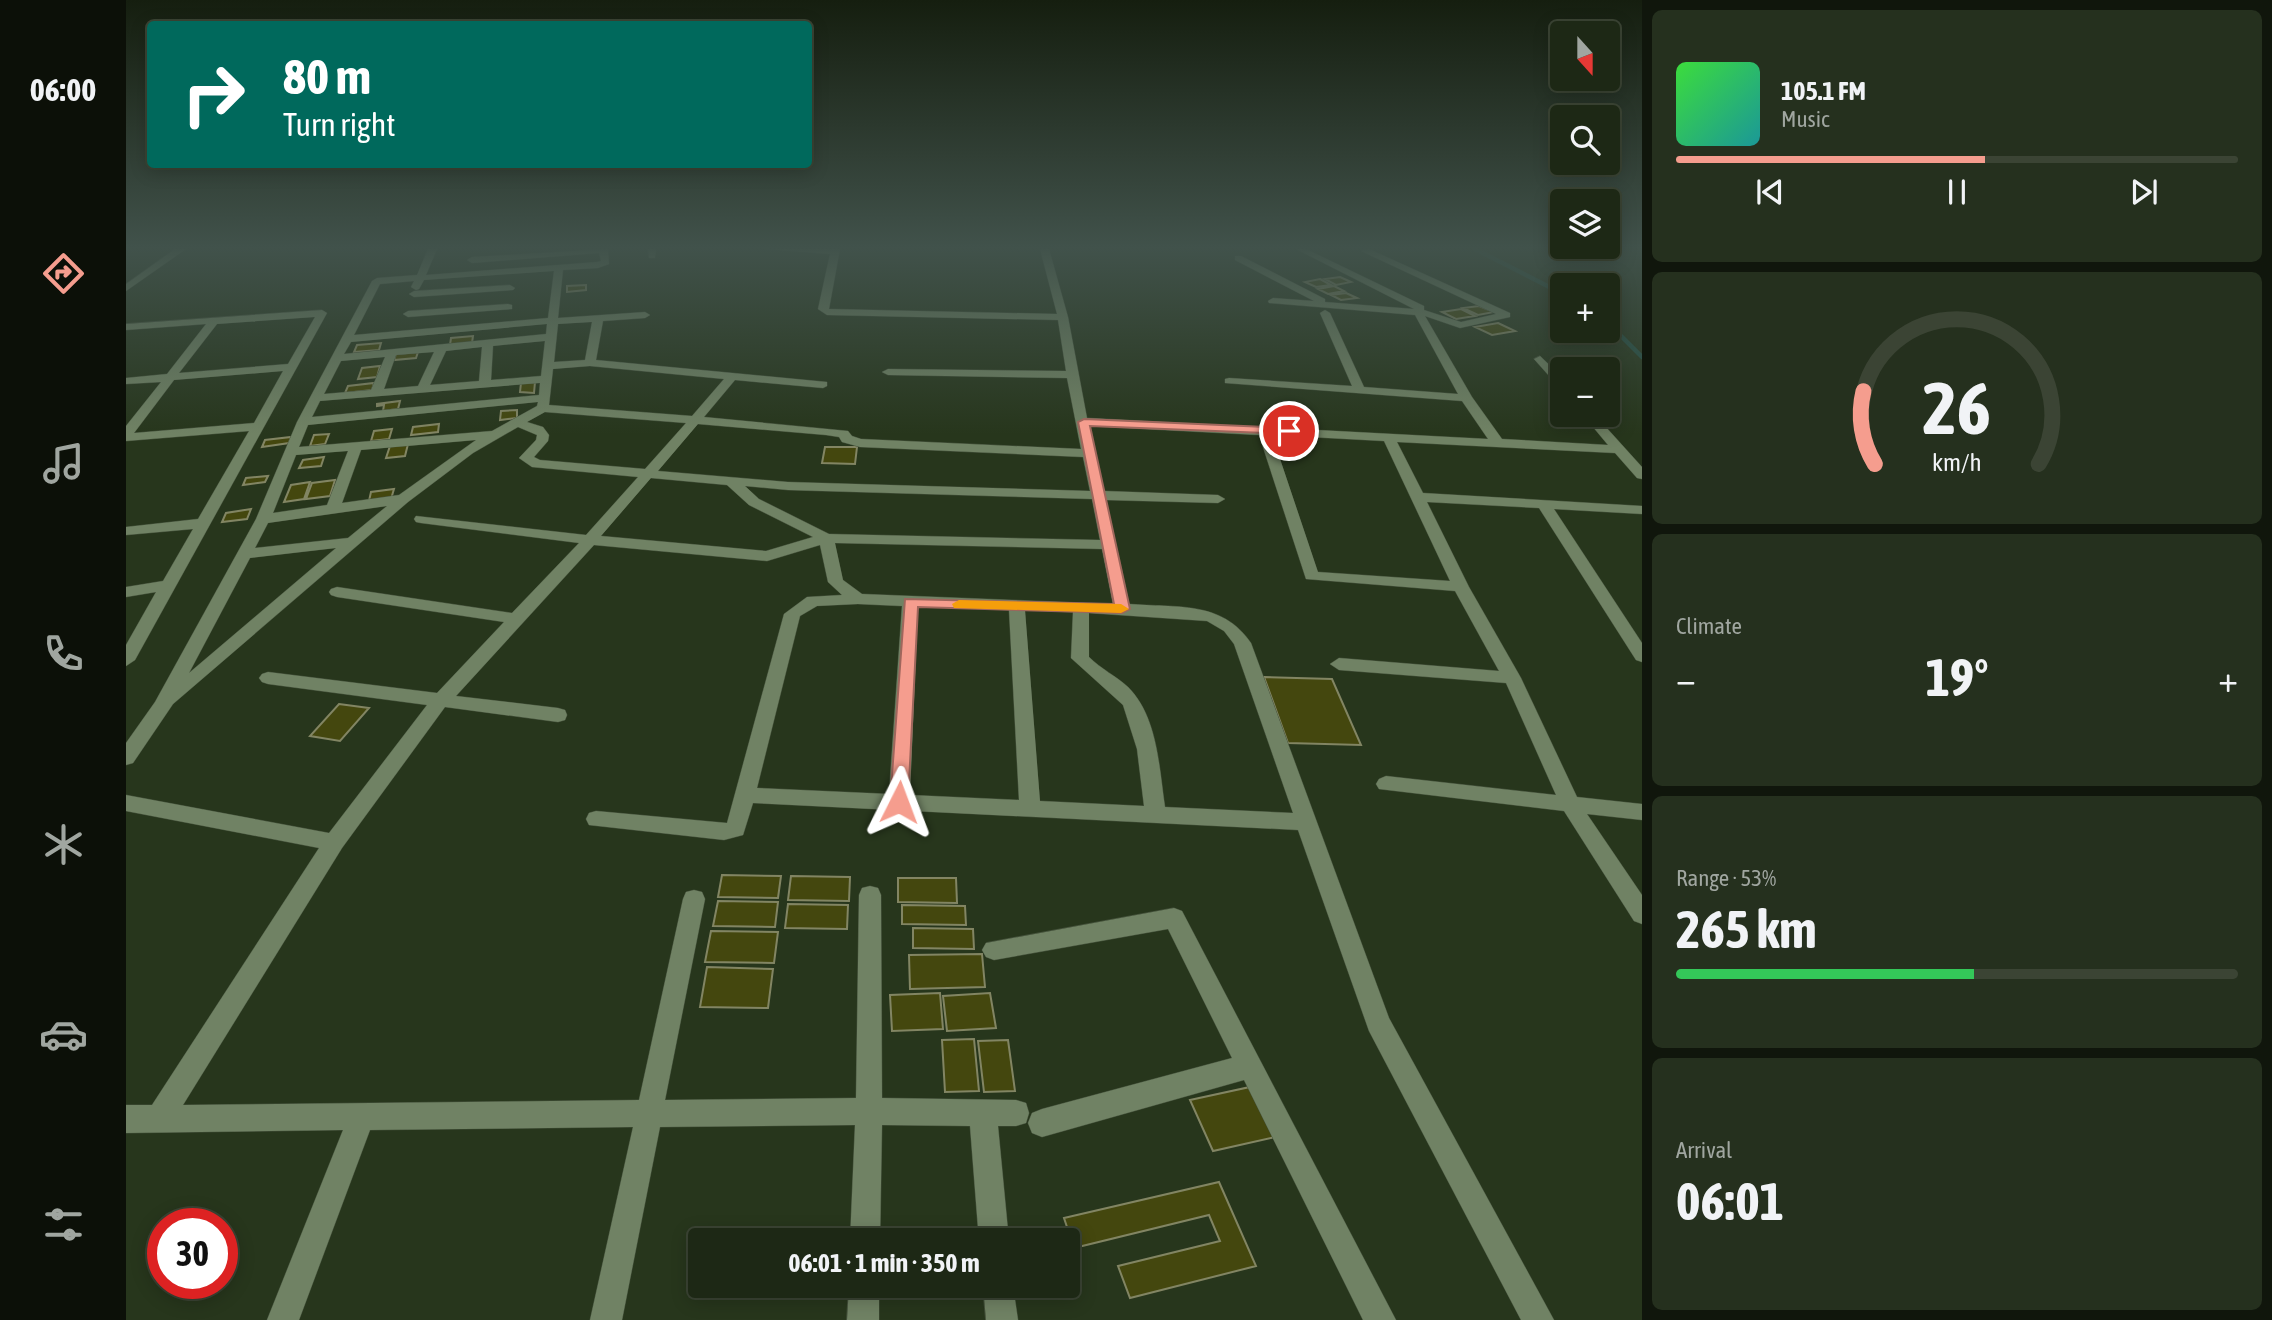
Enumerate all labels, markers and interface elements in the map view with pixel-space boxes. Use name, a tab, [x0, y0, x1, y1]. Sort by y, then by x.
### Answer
north arrow	[1550, 21, 1620, 91]
map controls	[1550, 21, 1620, 427]
text: 80 m	[283, 48, 371, 104]
icon: right	[168, 49, 259, 140]
text: 06:00	[30, 71, 96, 108]
text: 105.1 FM	[1781, 76, 1866, 106]
button: search	[1550, 105, 1620, 175]
text: Turn right	[283, 106, 396, 143]
text: Music	[1781, 106, 1829, 132]
icon: previous	[1751, 173, 1789, 211]
icon: pause	[1938, 173, 1976, 211]
icon: next	[2125, 173, 2163, 211]
button: layers	[1550, 189, 1620, 259]
icon: directions	[39, 249, 88, 298]
button: +	[1550, 273, 1620, 343]
button: −	[1550, 357, 1620, 427]
text: 26	[1923, 366, 1991, 449]
pin	[1259, 401, 1319, 461]
icon: arrive	[1270, 412, 1308, 450]
icon: music	[39, 439, 88, 488]
text: km/h	[1932, 448, 1982, 476]
text: Climate	[1676, 613, 1742, 639]
icon: phone	[39, 629, 88, 678]
text: 19°	[1925, 647, 1989, 707]
text: −	[1676, 657, 1696, 700]
text: +	[2218, 657, 2238, 700]
position arrow	[862, 765, 936, 839]
icon: climate	[39, 820, 88, 869]
text: Range · 53%	[1676, 865, 1776, 891]
text: 265 km	[1676, 899, 1817, 959]
icon: car	[39, 1010, 88, 1059]
text: Arrival	[1676, 1137, 1732, 1163]
text: 06:01	[1676, 1171, 1784, 1231]
icon: filters	[39, 1200, 88, 1249]
speed limit sign: 30	[147, 1208, 238, 1299]
text: 06:01 · 1 min · 350 m	[788, 1248, 980, 1278]

